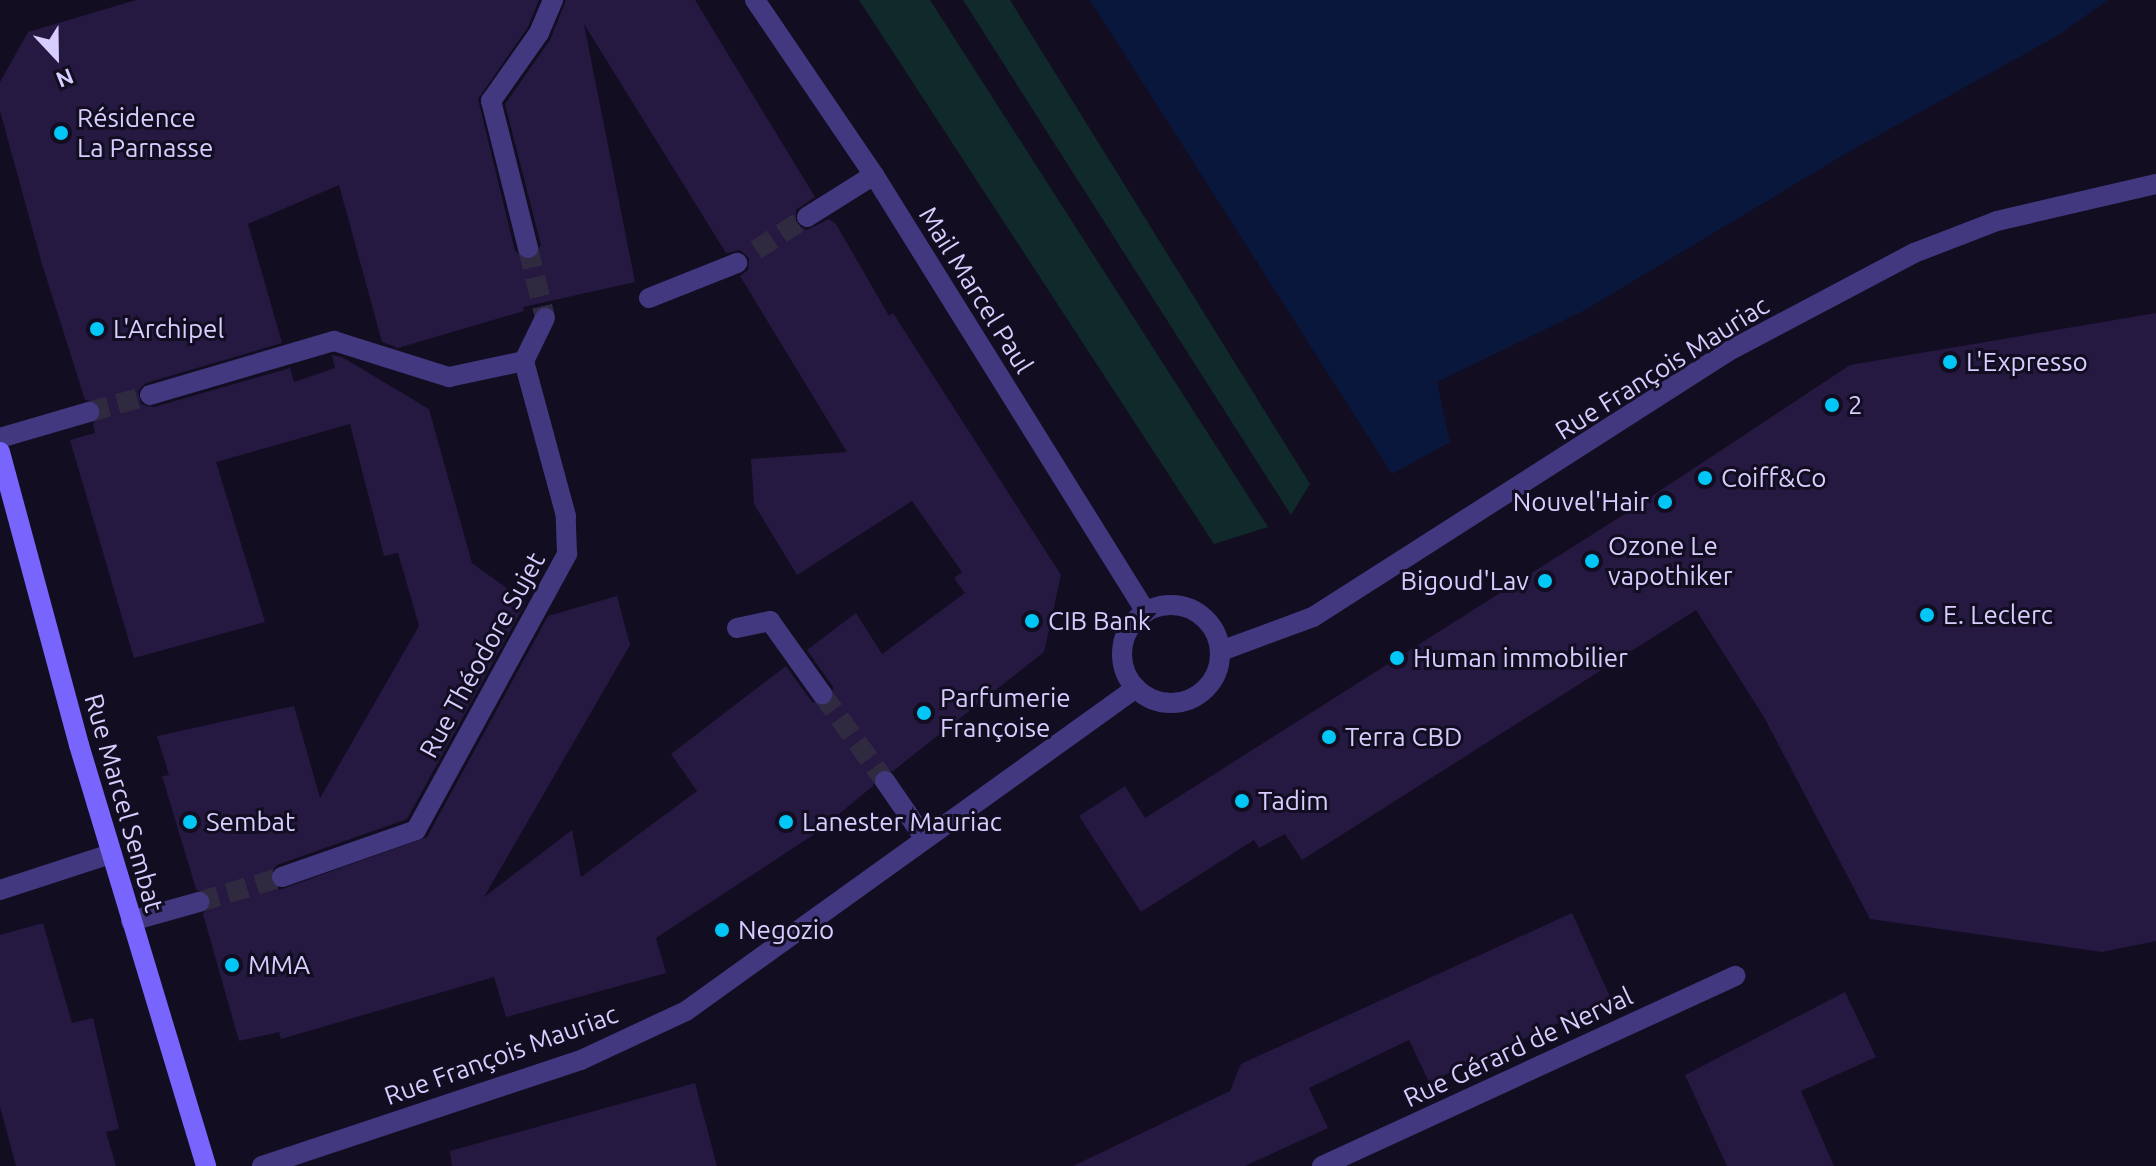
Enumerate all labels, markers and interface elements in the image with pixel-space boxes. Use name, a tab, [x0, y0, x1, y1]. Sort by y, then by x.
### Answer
north arrow	[16, 16, 96, 96]
text: N	[53, 64, 77, 93]
place label: Résidence La Parnasse	[77, 102, 213, 164]
marker: Résidence La Parnasse	[52, 124, 70, 142]
street label: Mail Marcel Paul	[912, 201, 1040, 379]
street label: Rue François Mauriac	[1549, 290, 1775, 446]
place label: L'Archipel	[113, 313, 224, 345]
marker: L'Archipel	[88, 320, 106, 338]
place label: L'Expresso	[1966, 346, 2088, 378]
marker: L'Expresso	[1941, 353, 1959, 371]
place label: 2	[1848, 389, 1863, 421]
marker: 2	[1823, 396, 1841, 414]
place label: Coiff&Co	[1721, 462, 1826, 494]
marker: Coiff&Co	[1696, 469, 1714, 487]
place label: Nouvel'Hair	[1513, 486, 1649, 518]
marker: Nouvel'Hair	[1656, 493, 1674, 511]
place label: Ozone Le vapothiker	[1608, 530, 1733, 592]
street label: Rue Théodore Sujet	[413, 547, 551, 763]
marker: Ozone Le vapothiker	[1583, 552, 1601, 570]
place label: Bigoud'Lav	[1400, 565, 1529, 597]
marker: Bigoud'Lav	[1536, 572, 1554, 590]
place label: E. Leclerc	[1943, 599, 2053, 631]
place label: CIB Bank	[1048, 605, 1151, 637]
marker: E. Leclerc	[1918, 606, 1936, 624]
marker: CIB Bank	[1023, 612, 1041, 630]
place label: Human immobilier	[1413, 642, 1628, 674]
marker: Human immobilier	[1388, 649, 1406, 667]
place label: Parfumerie Françoise	[940, 682, 1071, 744]
street label: Rue Marcel Sembat	[78, 690, 170, 916]
marker: Parfumerie Françoise	[915, 704, 933, 722]
place label: Terra CBD	[1345, 721, 1462, 753]
marker: Terra CBD	[1320, 728, 1338, 746]
place label: Tadim	[1258, 785, 1329, 817]
marker: Tadim	[1233, 792, 1251, 810]
place label: Sembat	[206, 806, 295, 838]
place label: Lanester Mauriac	[802, 806, 1002, 838]
marker: Sembat	[181, 813, 199, 831]
marker: Lanester Mauriac	[777, 813, 795, 831]
place label: Negozio	[738, 914, 834, 946]
marker: Negozio	[713, 921, 731, 939]
place label: MMA	[248, 949, 310, 981]
marker: MMA	[223, 956, 241, 974]
street label: Rue Gérard de Nerval	[1399, 980, 1637, 1114]
street label: Rue François Mauriac	[380, 998, 622, 1112]

